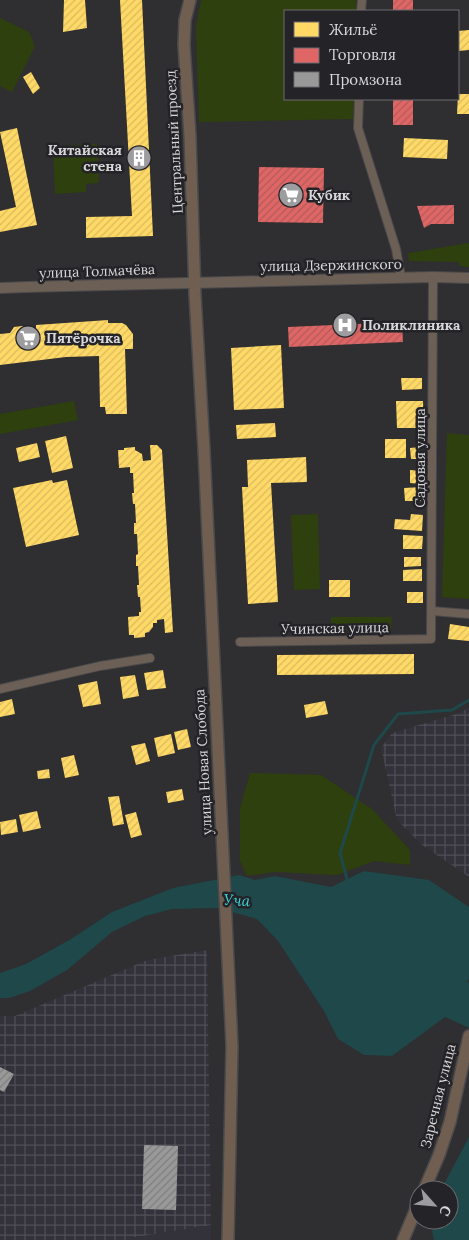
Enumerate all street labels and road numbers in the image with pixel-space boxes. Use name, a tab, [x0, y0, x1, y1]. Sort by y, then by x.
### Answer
street label: Центральный проезд	[161, 70, 187, 214]
street label: улица Дзержинского	[260, 255, 402, 275]
street label: улица Толмачёва	[39, 260, 155, 282]
street label: Садовая улица	[411, 408, 429, 508]
street label: Учинская улица	[280, 618, 389, 638]
street label: улица Новая Слобода	[190, 689, 216, 835]
street label: Заречная улица	[416, 1042, 460, 1150]

